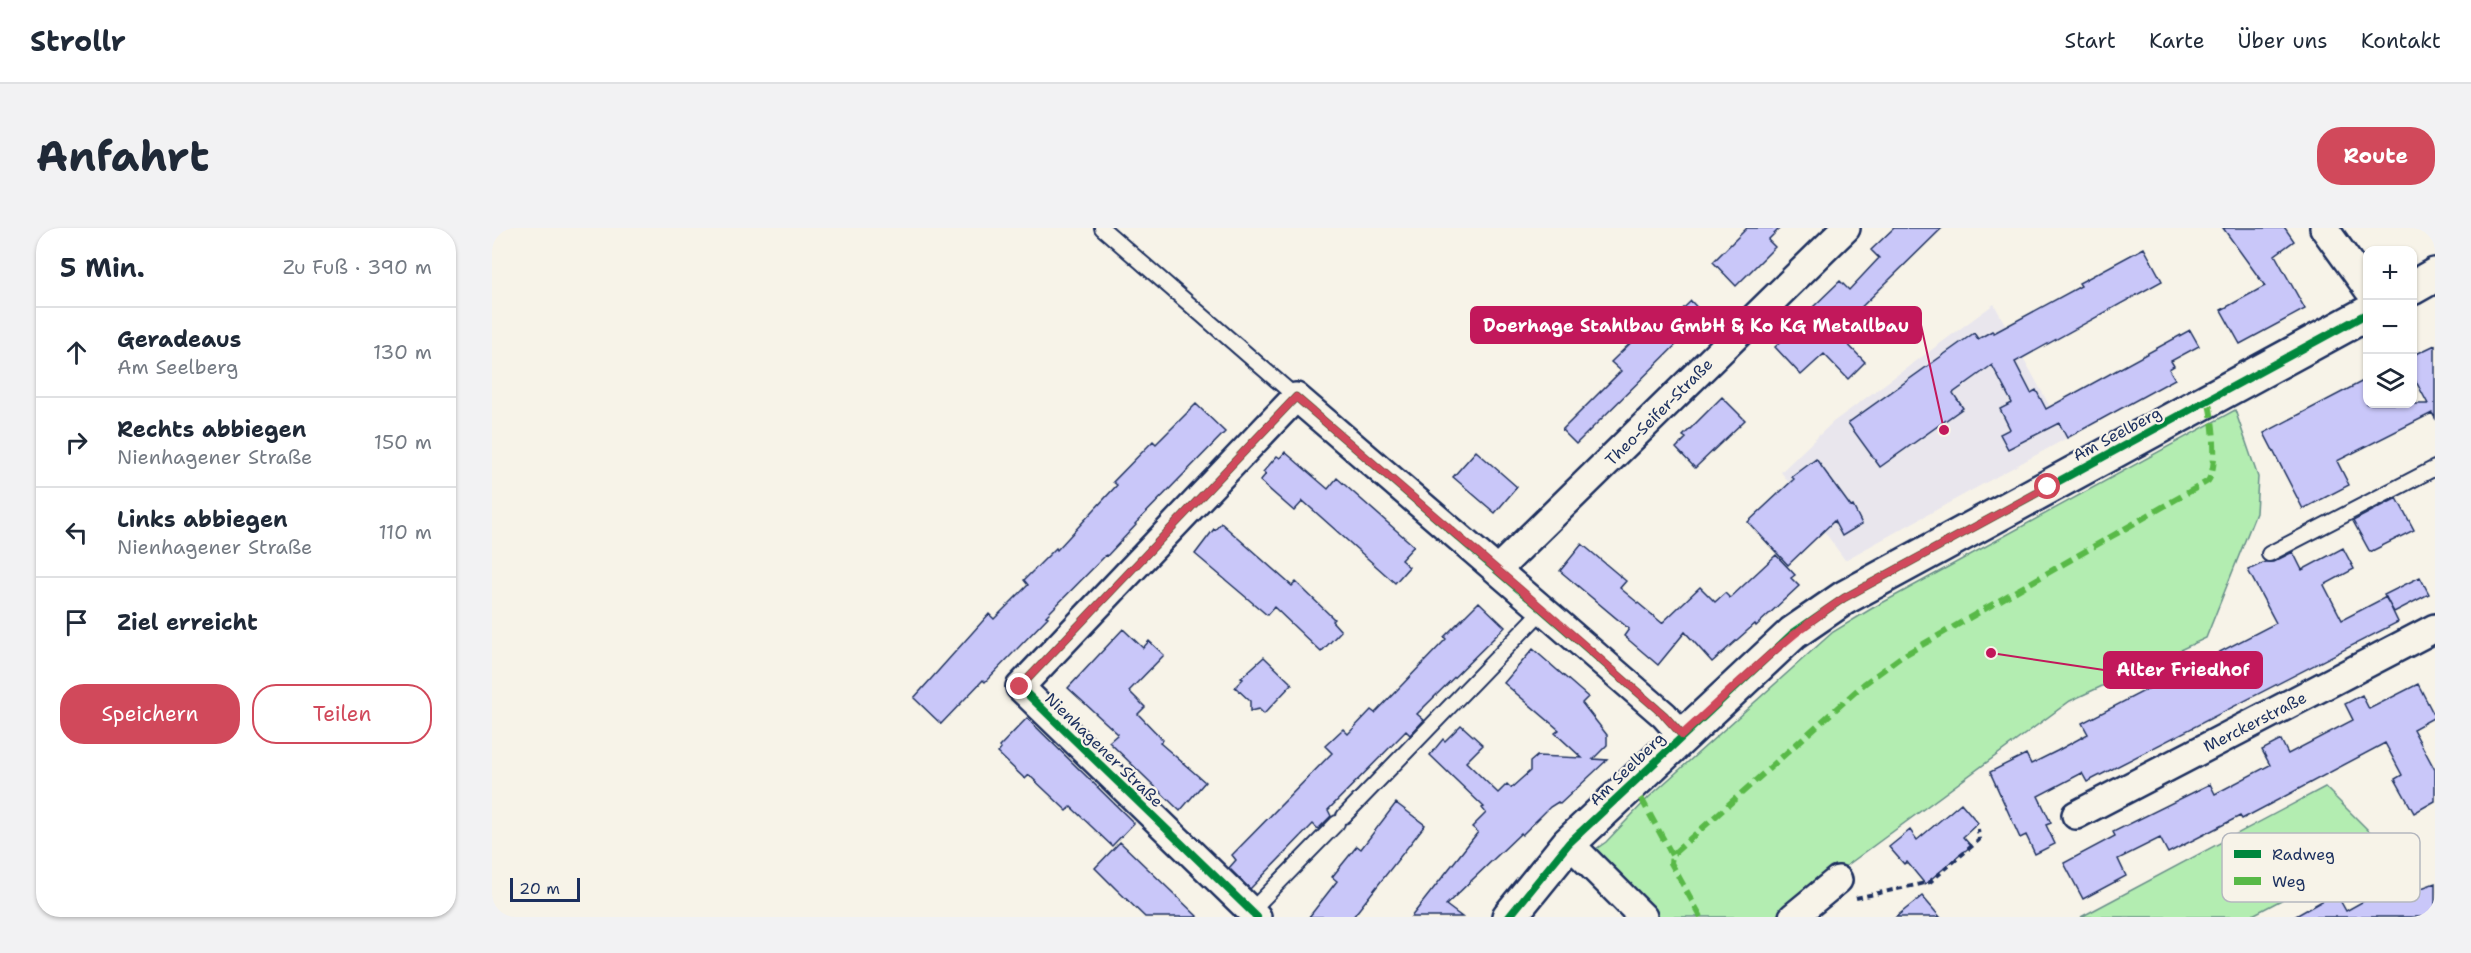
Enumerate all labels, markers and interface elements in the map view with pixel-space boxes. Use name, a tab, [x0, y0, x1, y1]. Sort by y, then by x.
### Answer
text: Strollr	[30, 22, 126, 60]
text: Start	[2065, 27, 2116, 55]
text: Karte	[2149, 27, 2205, 55]
text: Über uns	[2238, 27, 2328, 55]
text: Kontakt	[2361, 27, 2441, 55]
button: Route	[2317, 127, 2435, 185]
text: Anfahrt	[36, 128, 209, 184]
map controls	[2363, 246, 2417, 408]
button: +	[2363, 246, 2417, 300]
text: 5 Min.	[60, 250, 145, 285]
text: Zu Fuß · 390 m	[283, 254, 432, 280]
button: −	[2363, 300, 2417, 354]
callout: Doerhage Stahlbau GmbH & Ko KG Metallbau	[1471, 307, 1921, 343]
text: Doerhage Stahlbau GmbH & Ko KG Metallbau	[1483, 314, 1909, 338]
text: Geradeaus	[117, 325, 241, 354]
icon: ahead	[60, 336, 93, 369]
text: 130 m	[373, 339, 432, 365]
text: Am Seelberg	[117, 354, 238, 380]
street label: Theo-Seifer-Straße	[1601, 354, 1717, 470]
button: layers	[2363, 354, 2417, 408]
street label: Am Seelberg	[2069, 402, 2165, 466]
text: Rechts abbiegen	[117, 415, 306, 444]
icon: right	[60, 426, 93, 459]
text: 150 m	[374, 429, 432, 455]
text: Nienhagener Straße	[117, 444, 312, 470]
route start	[2034, 473, 2060, 499]
text: Links abbiegen	[117, 505, 288, 534]
icon: left	[60, 516, 93, 549]
text: 110 m	[378, 519, 432, 545]
text: Nienhagener Straße	[117, 534, 312, 560]
icon: arrive	[60, 606, 93, 639]
text: Ziel erreicht	[117, 608, 258, 637]
callout: Alter Friedhof	[2104, 652, 2262, 688]
text: Alter Friedhof	[2116, 658, 2250, 682]
route end	[1006, 673, 1032, 699]
button: Speichern	[60, 684, 240, 744]
button: Teilen	[252, 684, 432, 744]
street label: Merckerstraße	[2200, 687, 2310, 757]
street label: Nienhagener Straße	[1040, 688, 1168, 812]
street label: Am Seelberg	[1585, 728, 1669, 810]
legend	[2222, 833, 2420, 902]
text: Radweg	[2272, 844, 2335, 865]
text: Weg	[2272, 871, 2306, 892]
scale bar	[510, 875, 580, 902]
text: 20 m	[519, 878, 560, 899]

